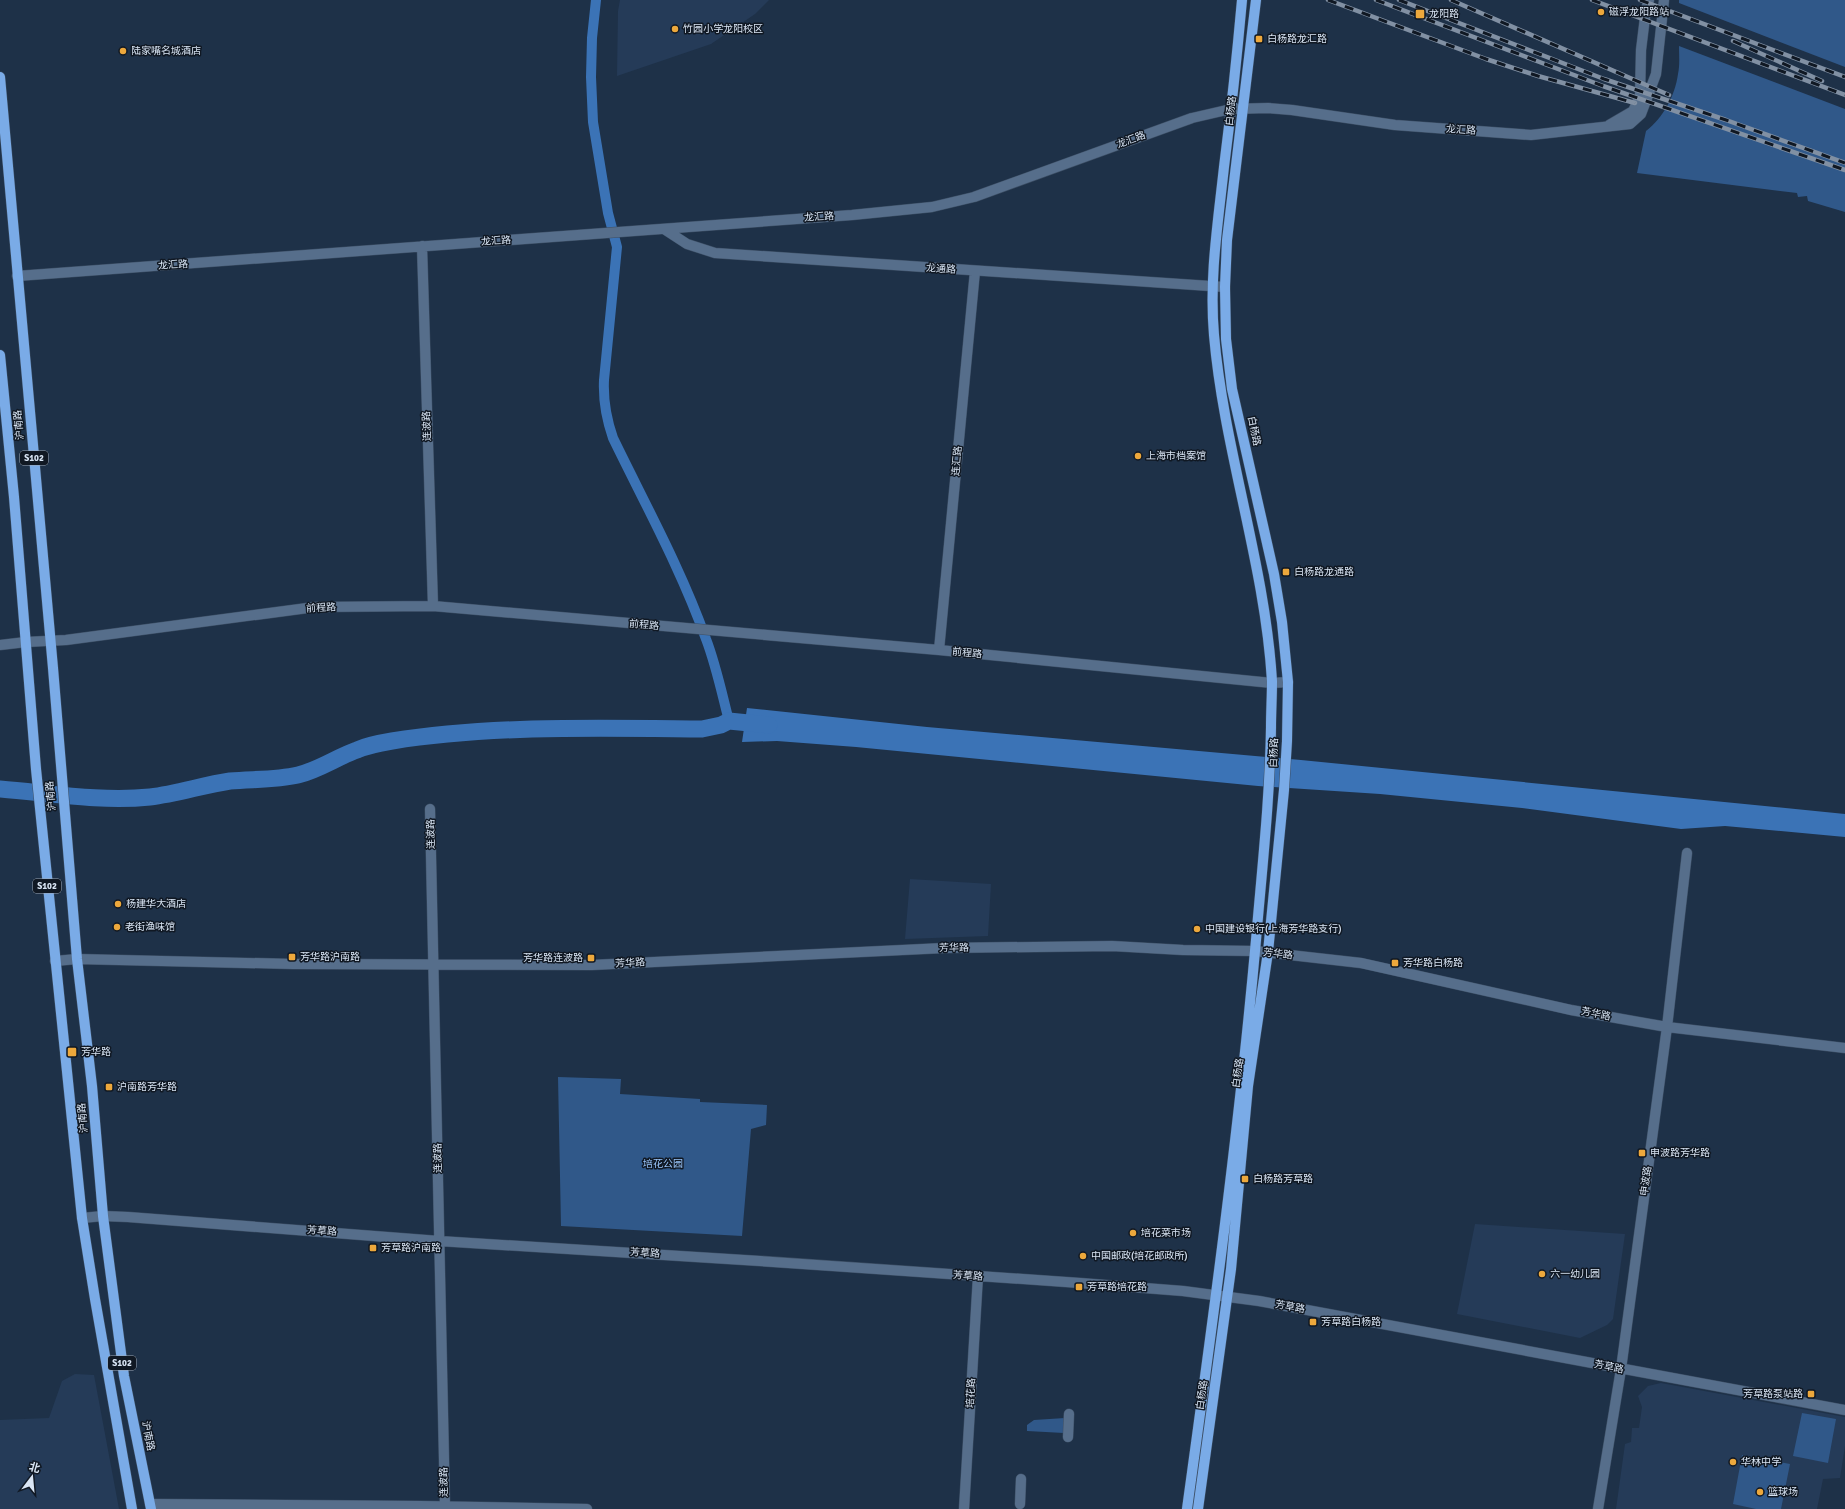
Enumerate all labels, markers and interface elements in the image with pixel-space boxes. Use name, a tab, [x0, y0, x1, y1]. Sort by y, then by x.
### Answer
place label: 磁浮龙阳路站	[1609, 6, 1669, 18]
marker: 磁浮龙阳路站	[1596, 7, 1606, 17]
marker: 龙阳路	[1414, 8, 1426, 20]
place label: 龙阳路	[1429, 8, 1459, 20]
place label: 竹园小学龙阳校区	[683, 23, 763, 35]
marker: 竹园小学龙阳校区	[670, 24, 680, 34]
place label: 白杨路龙汇路	[1267, 33, 1327, 45]
marker: 白杨路龙汇路	[1254, 34, 1264, 44]
place label: 陆家嘴名城酒店	[131, 45, 201, 57]
marker: 陆家嘴名城酒店	[118, 46, 128, 56]
street label: 白杨路	[1223, 95, 1239, 127]
street label: 龙汇路	[1446, 123, 1476, 137]
street label: 龙汇路	[1115, 129, 1147, 151]
street label: 龙汇路	[804, 210, 834, 224]
street label: 龙汇路	[481, 234, 511, 248]
street label: 龙汇路	[158, 258, 188, 272]
street label: 龙通路	[926, 262, 956, 276]
street label: 沪南路	[12, 410, 26, 440]
street label: 连波路	[420, 411, 434, 441]
street label: 白杨路	[1245, 415, 1263, 447]
street label: 连汇路	[950, 446, 964, 476]
place label: 上海市档案馆	[1146, 450, 1206, 462]
road number: S102	[20, 451, 48, 465]
marker: 上海市档案馆	[1133, 451, 1143, 461]
place label: 白杨路龙通路	[1294, 566, 1354, 578]
marker: 白杨路龙通路	[1281, 567, 1291, 577]
street label: 前程路	[306, 601, 336, 615]
street label: 前程路	[629, 618, 659, 632]
street label: 前程路	[951, 645, 983, 661]
street label: 白杨路	[1267, 738, 1281, 768]
street label: 沪南路	[44, 781, 58, 811]
street label: 连波路	[425, 819, 437, 849]
road number: S102	[33, 879, 61, 893]
place label: 杨建华大酒店	[126, 898, 186, 910]
marker: 杨建华大酒店	[113, 899, 123, 909]
place label: 老街渔味馆	[125, 921, 175, 933]
marker: 老街渔味馆	[112, 922, 122, 932]
place label: 中国建设银行(上海芳华路支行)	[1205, 923, 1342, 935]
marker: 中国建设银行(上海芳华路支行)	[1192, 924, 1202, 934]
street label: 芳华路	[939, 942, 969, 954]
street label: 芳华路	[1262, 946, 1294, 962]
place label: 芳华路沪南路	[300, 951, 360, 963]
marker: 芳华路沪南路	[287, 952, 297, 962]
place label: 芳华路连波路	[523, 952, 583, 964]
marker: 芳华路连波路	[586, 953, 596, 963]
street label: 芳华路	[615, 956, 645, 970]
place label: 芳华路白杨路	[1403, 957, 1463, 969]
marker: 芳华路白杨路	[1390, 958, 1400, 968]
street label: 芳华路	[1580, 1005, 1612, 1023]
marker: 芳华路	[66, 1046, 78, 1058]
place label: 芳华路	[81, 1046, 111, 1058]
street label: 白杨路	[1230, 1057, 1246, 1089]
place label: 沪南路芳华路	[117, 1081, 177, 1093]
marker: 沪南路芳华路	[104, 1082, 114, 1092]
street label: 沪南路	[76, 1103, 90, 1133]
street label: 连波路	[432, 1143, 444, 1173]
place label: 申波路芳华路	[1650, 1147, 1710, 1159]
marker: 申波路芳华路	[1637, 1148, 1647, 1158]
park label: 培花公园	[643, 1158, 683, 1170]
street label: 申波路	[1638, 1165, 1654, 1197]
place label: 白杨路芳草路	[1253, 1173, 1313, 1185]
marker: 白杨路芳草路	[1240, 1174, 1250, 1184]
street label: 芳草路	[307, 1224, 337, 1238]
place label: 培花菜市场	[1141, 1227, 1191, 1239]
marker: 培花菜市场	[1128, 1228, 1138, 1238]
place label: 芳草路沪南路	[381, 1242, 441, 1254]
marker: 芳草路沪南路	[368, 1243, 378, 1253]
street label: 芳草路	[630, 1246, 660, 1260]
place label: 中国邮政(培花邮政所)	[1091, 1250, 1188, 1262]
marker: 中国邮政(培花邮政所)	[1078, 1251, 1088, 1261]
place label: 六一幼儿园	[1550, 1268, 1600, 1280]
street label: 芳草路	[953, 1269, 983, 1283]
marker: 六一幼儿园	[1537, 1269, 1547, 1279]
place label: 芳草路培花路	[1087, 1281, 1147, 1293]
marker: 芳草路培花路	[1074, 1282, 1084, 1292]
street label: 芳草路	[1274, 1298, 1306, 1316]
place label: 芳草路白杨路	[1321, 1316, 1381, 1328]
marker: 芳草路白杨路	[1308, 1317, 1318, 1327]
road number: S102	[108, 1356, 136, 1370]
street label: 芳草路	[1593, 1358, 1625, 1376]
street label: 培花路	[964, 1378, 978, 1408]
street label: 白杨路	[1194, 1379, 1210, 1411]
place label: 芳草路泵站路	[1743, 1388, 1803, 1400]
marker: 芳草路泵站路	[1806, 1389, 1816, 1399]
street label: 沪南路	[139, 1420, 157, 1452]
place label: 华林中学	[1741, 1456, 1781, 1468]
north arrow	[12, 1457, 52, 1497]
marker: 华林中学	[1728, 1457, 1738, 1467]
text: 北	[28, 1460, 42, 1476]
street label: 连波路	[438, 1467, 450, 1497]
place label: 篮球场	[1768, 1486, 1798, 1498]
marker: 篮球场	[1755, 1487, 1765, 1497]

